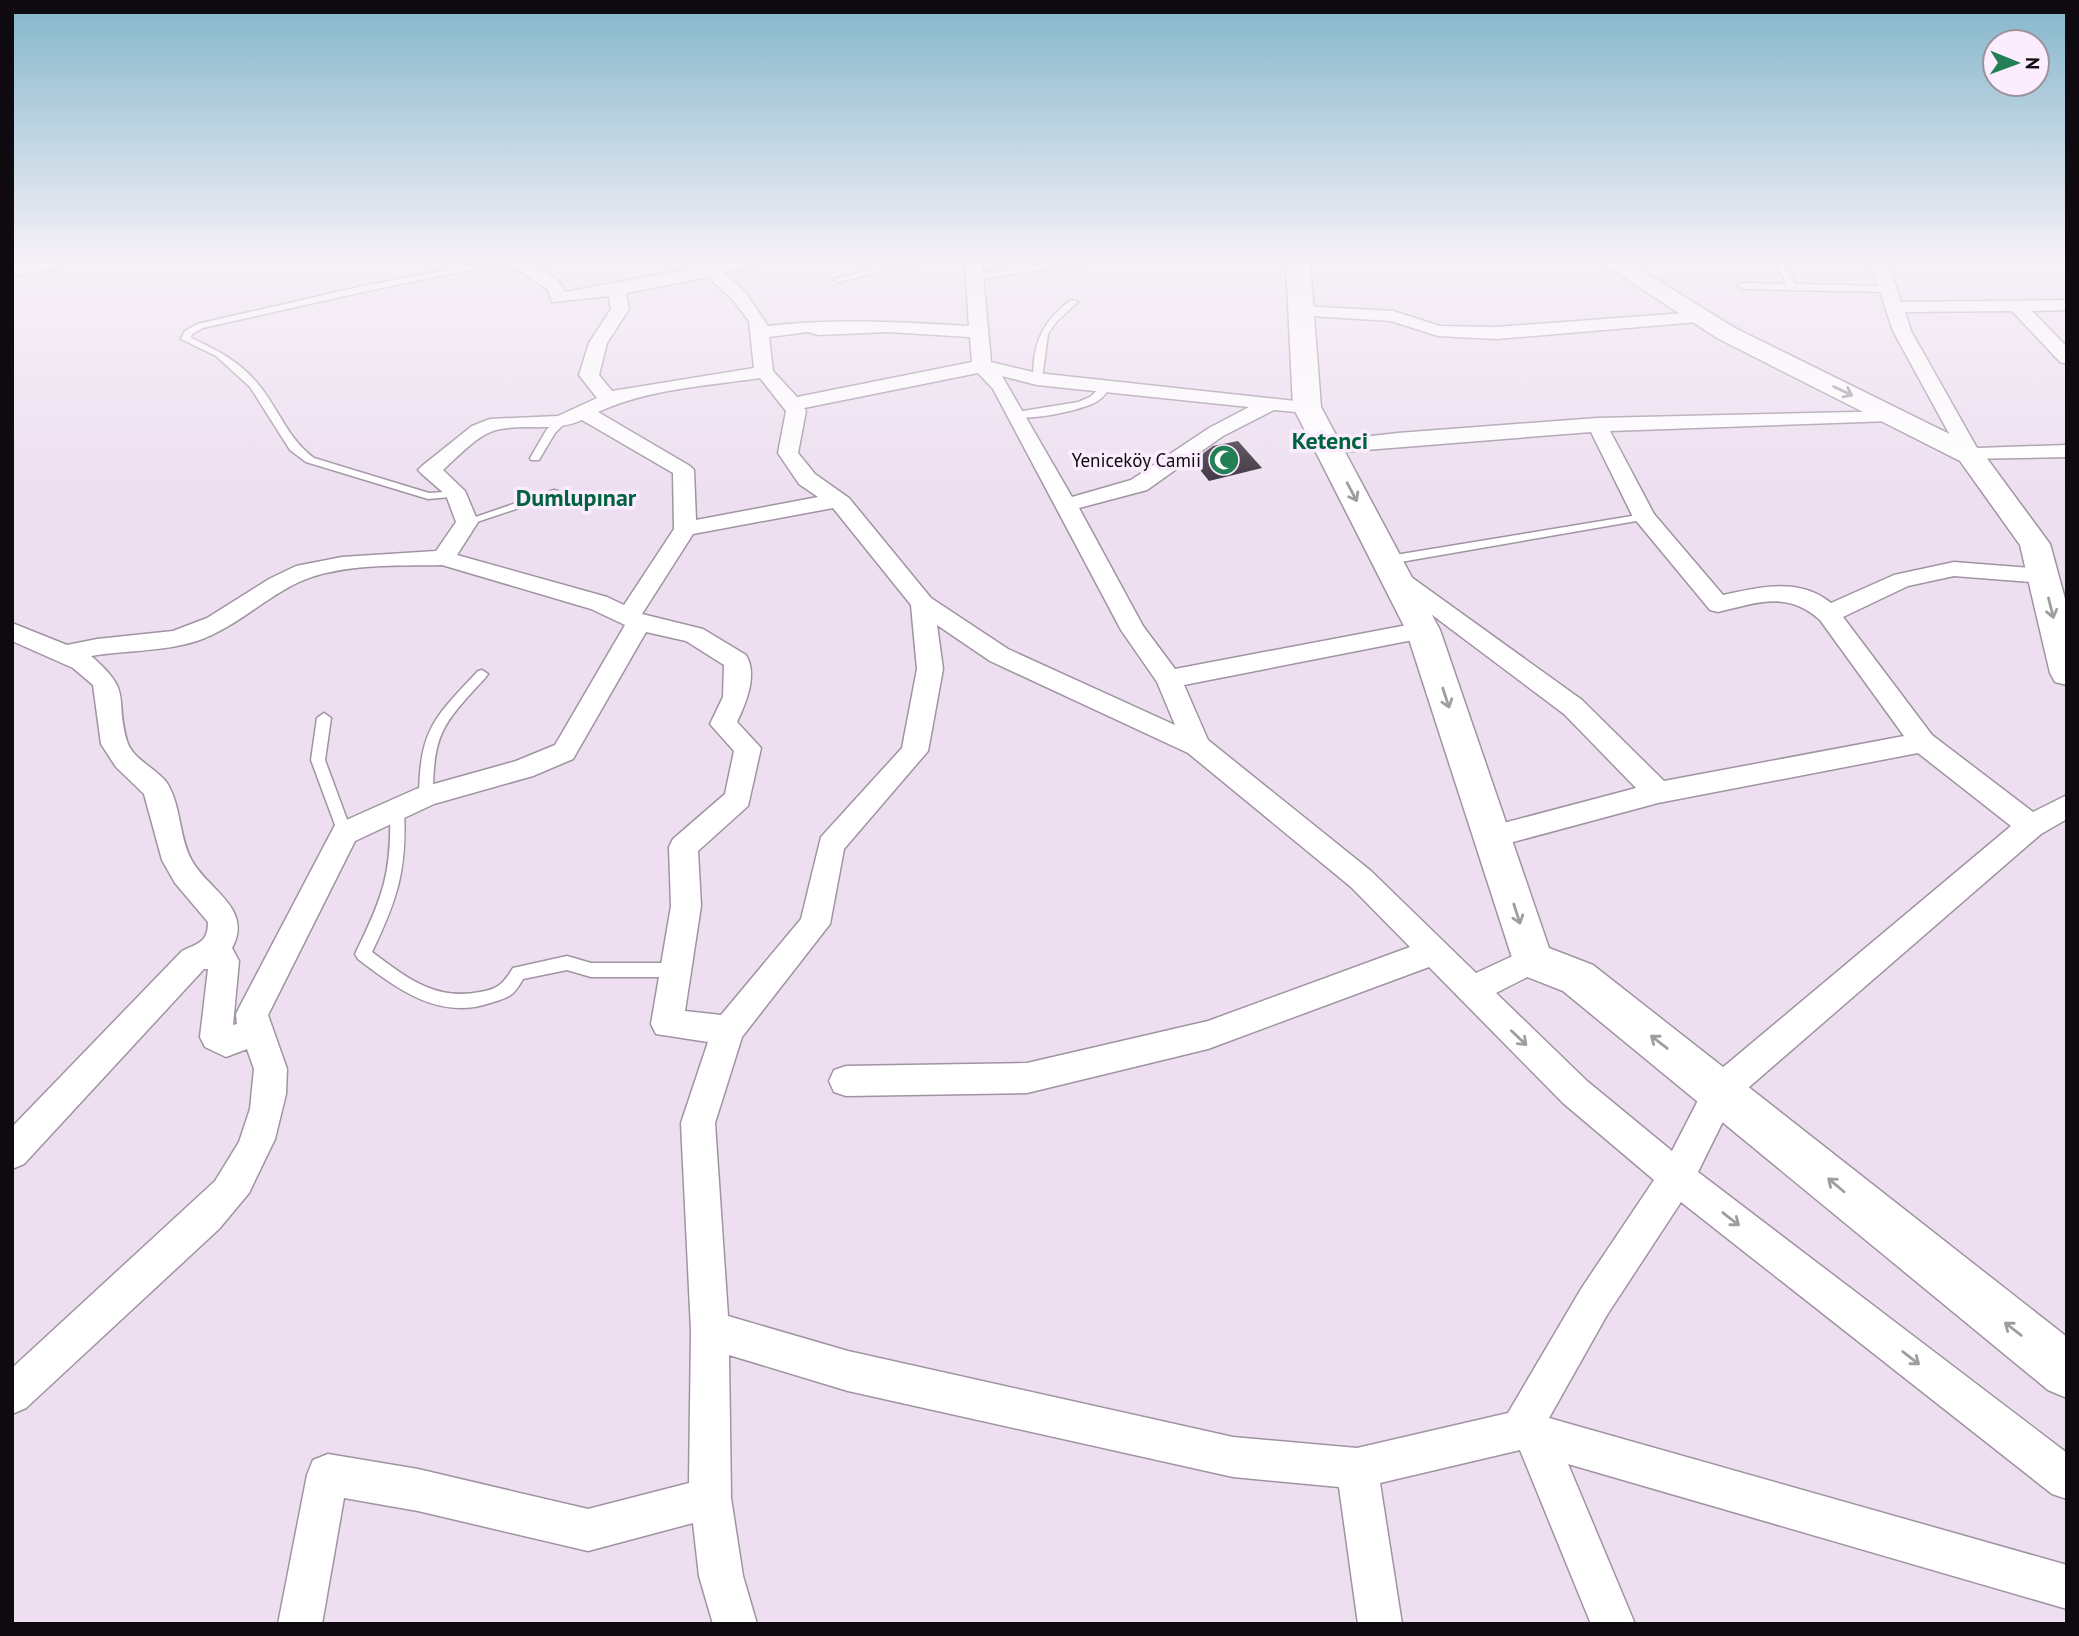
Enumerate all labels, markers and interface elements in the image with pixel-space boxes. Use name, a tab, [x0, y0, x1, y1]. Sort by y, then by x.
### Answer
north arrow	[1981, 28, 2051, 98]
text: N	[2021, 57, 2045, 70]
one-way arrow	[1832, 385, 1853, 399]
district label: Ketenci	[1292, 425, 1368, 456]
mosque icon: Yeniceköy Camii	[1207, 443, 1241, 477]
place label: Yeniceköy Camii	[1071, 448, 1201, 472]
one-way arrow	[1345, 481, 1359, 501]
district label: Dumlupınar	[516, 482, 637, 513]
one-way arrow	[2045, 597, 2058, 619]
one-way arrow	[1440, 687, 1453, 709]
one-way arrow	[1511, 903, 1524, 925]
one-way arrow	[1511, 1029, 1528, 1046]
one-way arrow	[1651, 1035, 1669, 1050]
one-way arrow	[1828, 1178, 1846, 1193]
one-way arrow	[1722, 1211, 1740, 1226]
one-way arrow	[2004, 1321, 2023, 1336]
one-way arrow	[1901, 1351, 1920, 1366]

